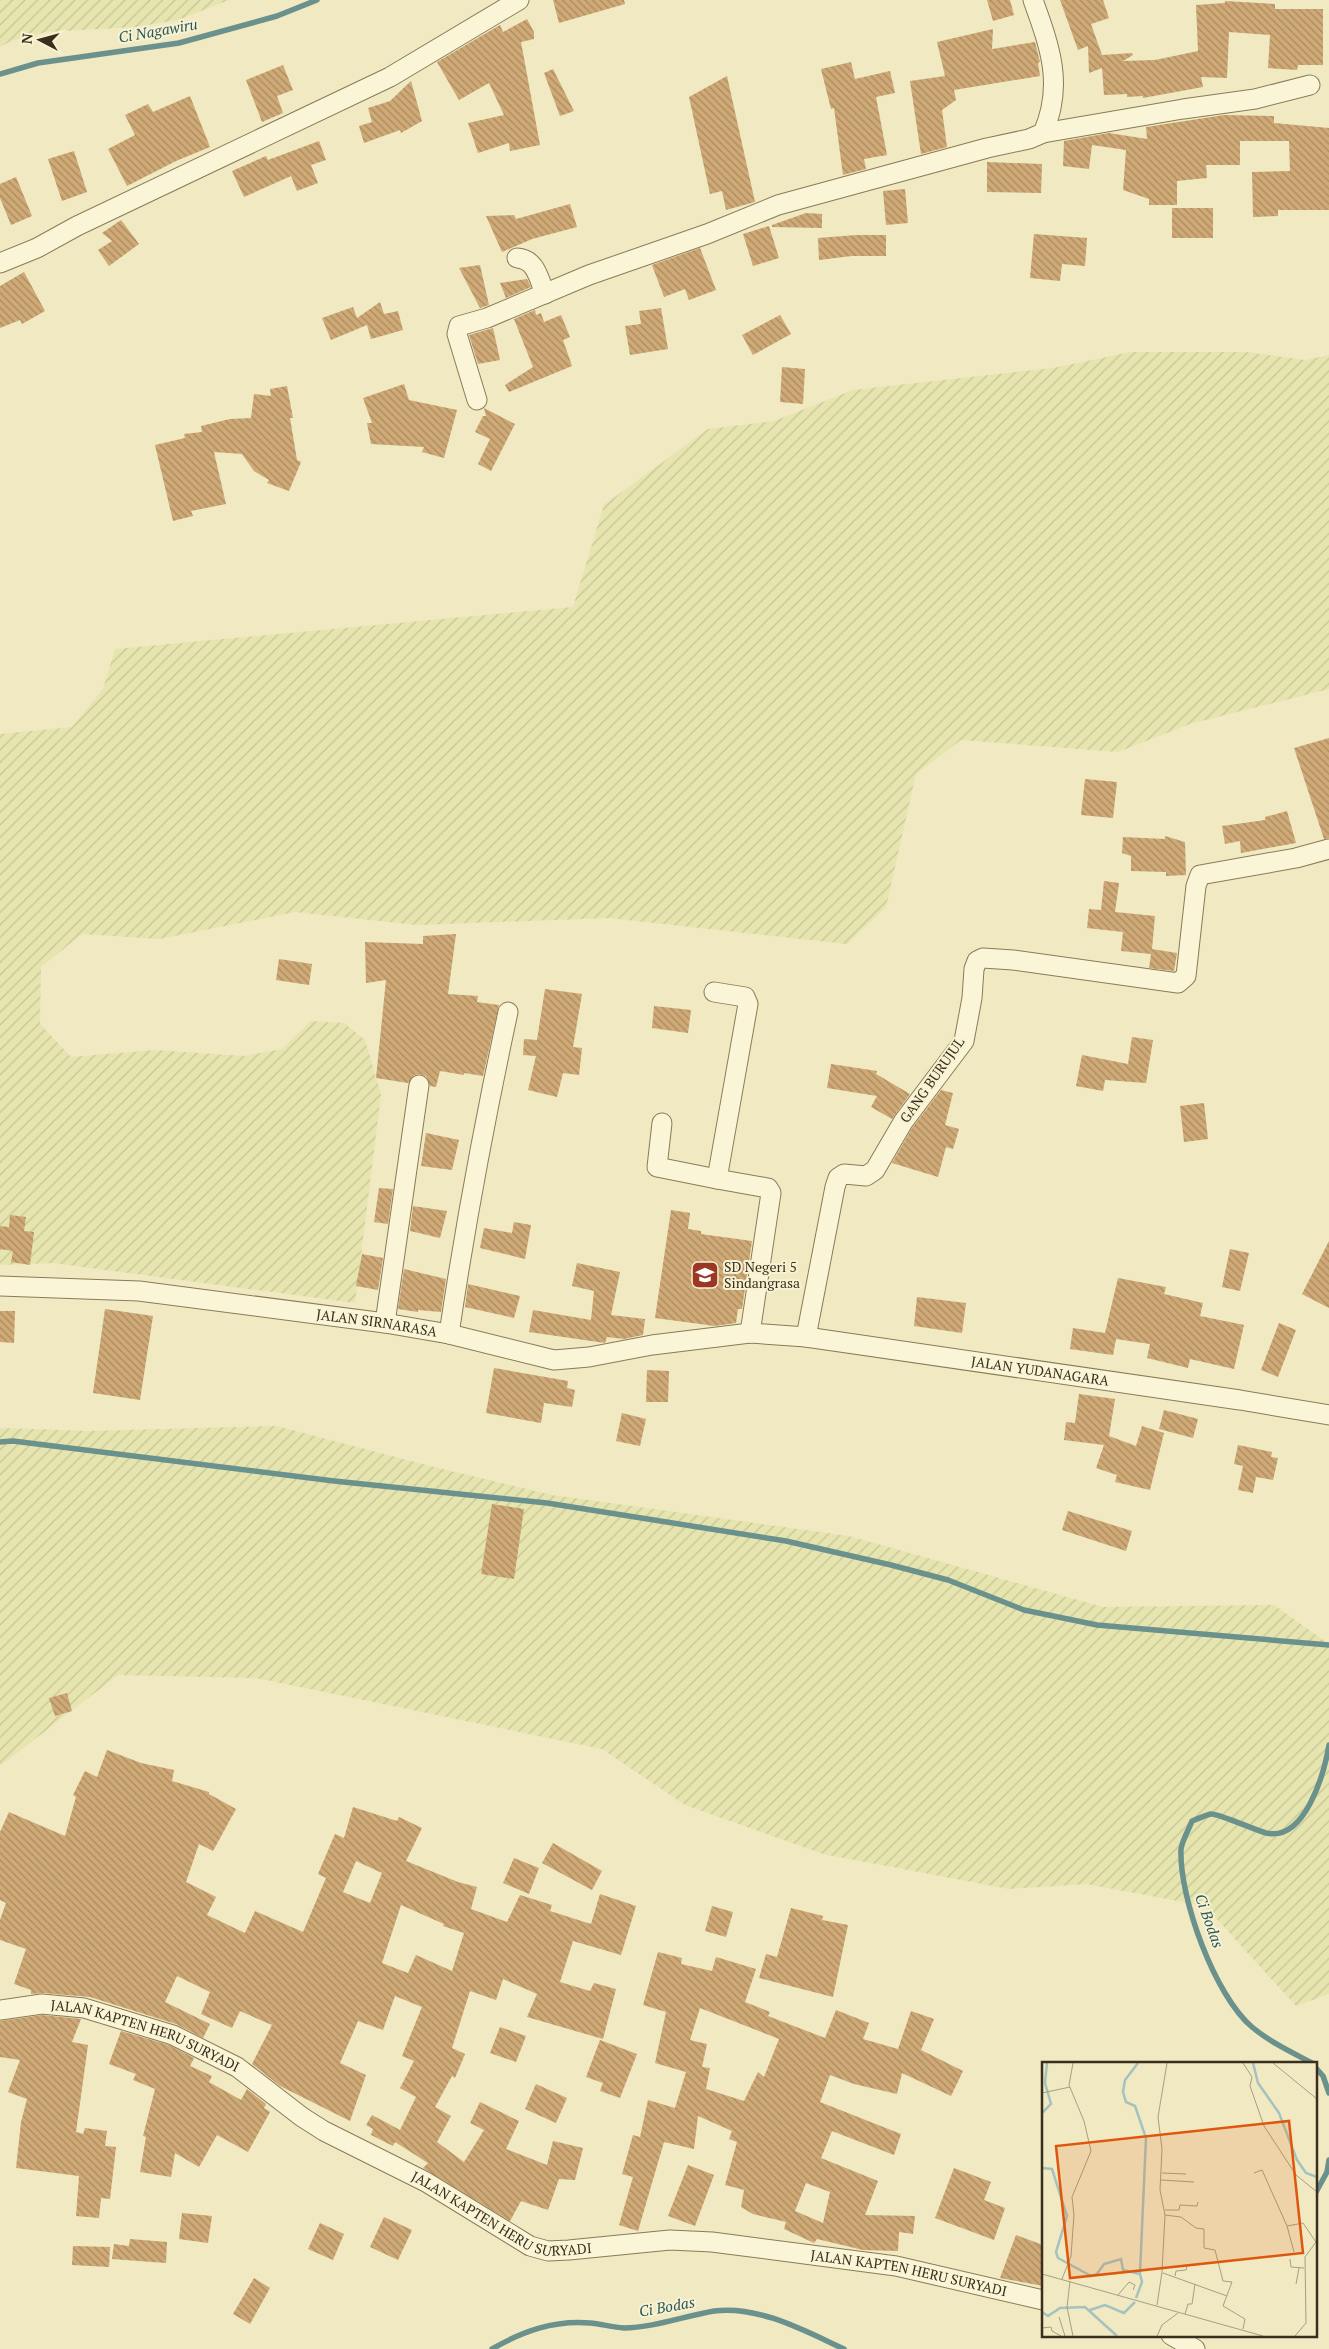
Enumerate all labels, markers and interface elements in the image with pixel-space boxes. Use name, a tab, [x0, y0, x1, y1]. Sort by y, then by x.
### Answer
water label: Ci Nagawiru	[117, 13, 199, 47]
north arrow	[15, 15, 65, 65]
text: N	[17, 32, 37, 45]
street label: GANG BURUJUL	[895, 1033, 968, 1126]
place label: SD Negeri 5 Sindangrasa	[724, 1257, 800, 1292]
school or university icon: SD Negeri 5 Sindangrasa	[690, 1260, 720, 1290]
street label: JALAN SIRNARASA	[315, 1304, 439, 1341]
street label: JALAN YUDANAGARA	[970, 1351, 1111, 1390]
water label: Ci Bodas	[1191, 1891, 1229, 1951]
street label: JALAN KAPTEN HERU SURYADI	[50, 1995, 243, 2076]
inset map	[1042, 2062, 1316, 2336]
street label: JALAN KAPTEN HERU SURYADI	[408, 2166, 593, 2261]
street label: JALAN KAPTEN HERU SURYADI	[810, 2245, 1009, 2300]
water label: Ci Bodas	[637, 2291, 696, 2321]

